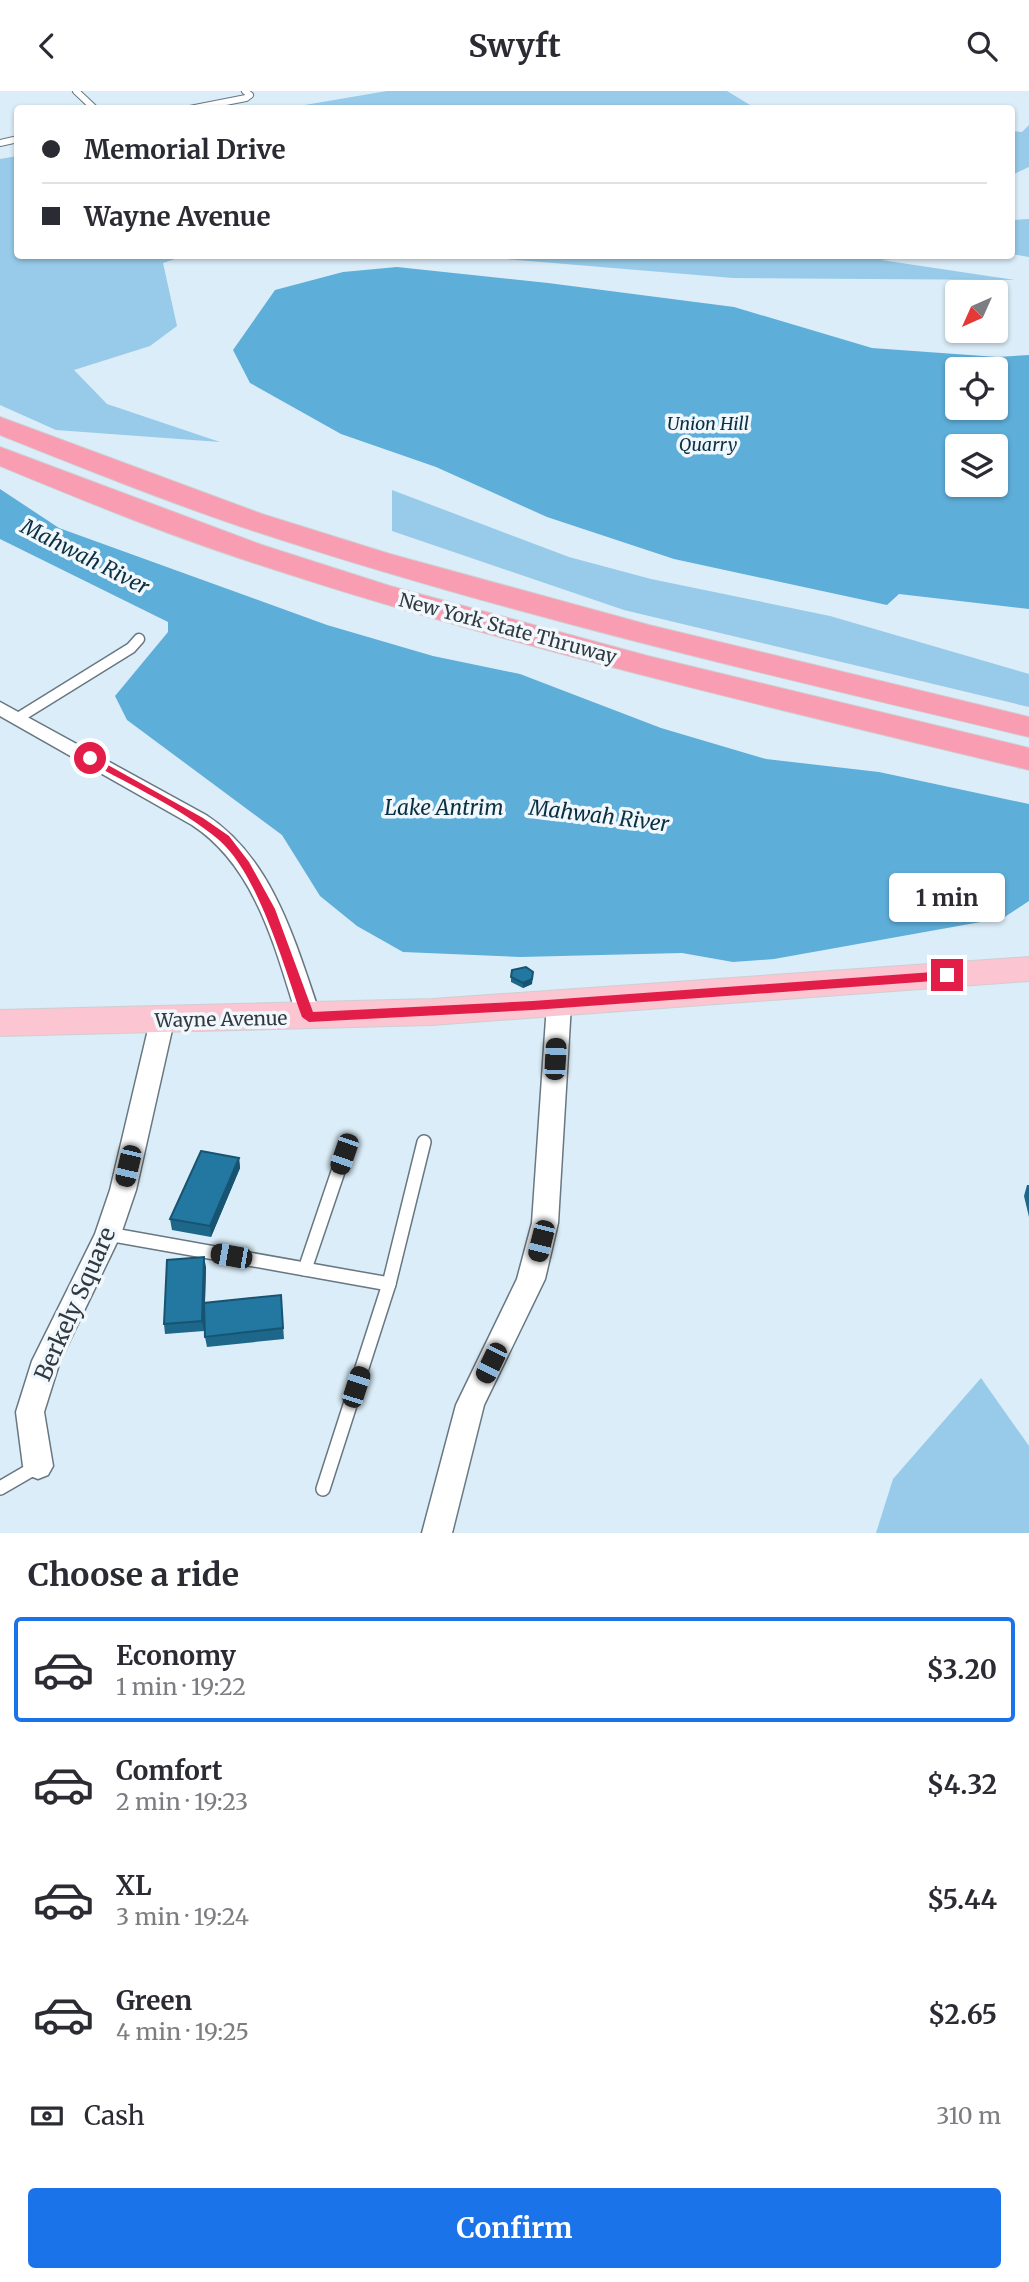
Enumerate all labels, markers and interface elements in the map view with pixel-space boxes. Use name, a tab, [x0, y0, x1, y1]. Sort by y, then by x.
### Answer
text: Swyft	[468, 26, 561, 66]
icon: back	[28, 27, 66, 65]
icon: search	[963, 27, 1001, 65]
text: Memorial Drive	[84, 133, 285, 166]
text: Wayne Avenue	[84, 200, 271, 233]
north arrow	[945, 280, 1008, 343]
map controls	[945, 280, 1008, 497]
button: locate	[945, 357, 1008, 420]
water label: Union Hill Quarry	[667, 412, 749, 456]
button: layers	[945, 434, 1008, 497]
water label: Mahwah River	[16, 512, 154, 601]
street label: New York State Thruway	[396, 587, 620, 669]
route start	[74, 742, 106, 774]
water label: Mahwah River	[527, 793, 671, 838]
water label: Lake Antrim	[384, 794, 504, 821]
callout: 1 min	[889, 873, 1005, 923]
text: 1 min	[916, 883, 978, 912]
route end	[931, 959, 963, 991]
street label: Wayne Avenue	[153, 1006, 288, 1032]
car	[544, 1037, 567, 1081]
car	[328, 1131, 361, 1177]
car	[114, 1143, 143, 1189]
car	[526, 1218, 557, 1264]
street label: Berkely Square	[28, 1222, 121, 1385]
car	[209, 1242, 254, 1270]
car	[473, 1340, 510, 1386]
car	[340, 1364, 373, 1410]
text: Choose a ride	[28, 1555, 239, 1595]
icon: car	[32, 1638, 95, 1701]
text: Economy	[116, 1639, 236, 1672]
text: $3.20	[926, 1653, 997, 1686]
text: 1 min · 19:22	[116, 1672, 246, 1701]
icon: car	[32, 1753, 95, 1816]
text: Comfort	[116, 1754, 222, 1787]
text: $4.32	[927, 1768, 997, 1801]
text: 2 min · 19:23	[116, 1787, 248, 1816]
icon: car	[32, 1868, 95, 1931]
text: XL	[116, 1869, 152, 1902]
text: $5.44	[927, 1883, 997, 1916]
text: 3 min · 19:24	[116, 1902, 249, 1931]
icon: car	[32, 1983, 95, 2046]
text: Green	[116, 1984, 192, 2017]
text: $2.65	[928, 1998, 997, 2031]
text: 4 min · 19:25	[116, 2017, 249, 2046]
icon: cash	[28, 2097, 66, 2135]
text: Cash	[84, 2099, 145, 2132]
text: 310 m	[936, 2101, 1001, 2130]
button: Confirm	[28, 2188, 1001, 2268]

